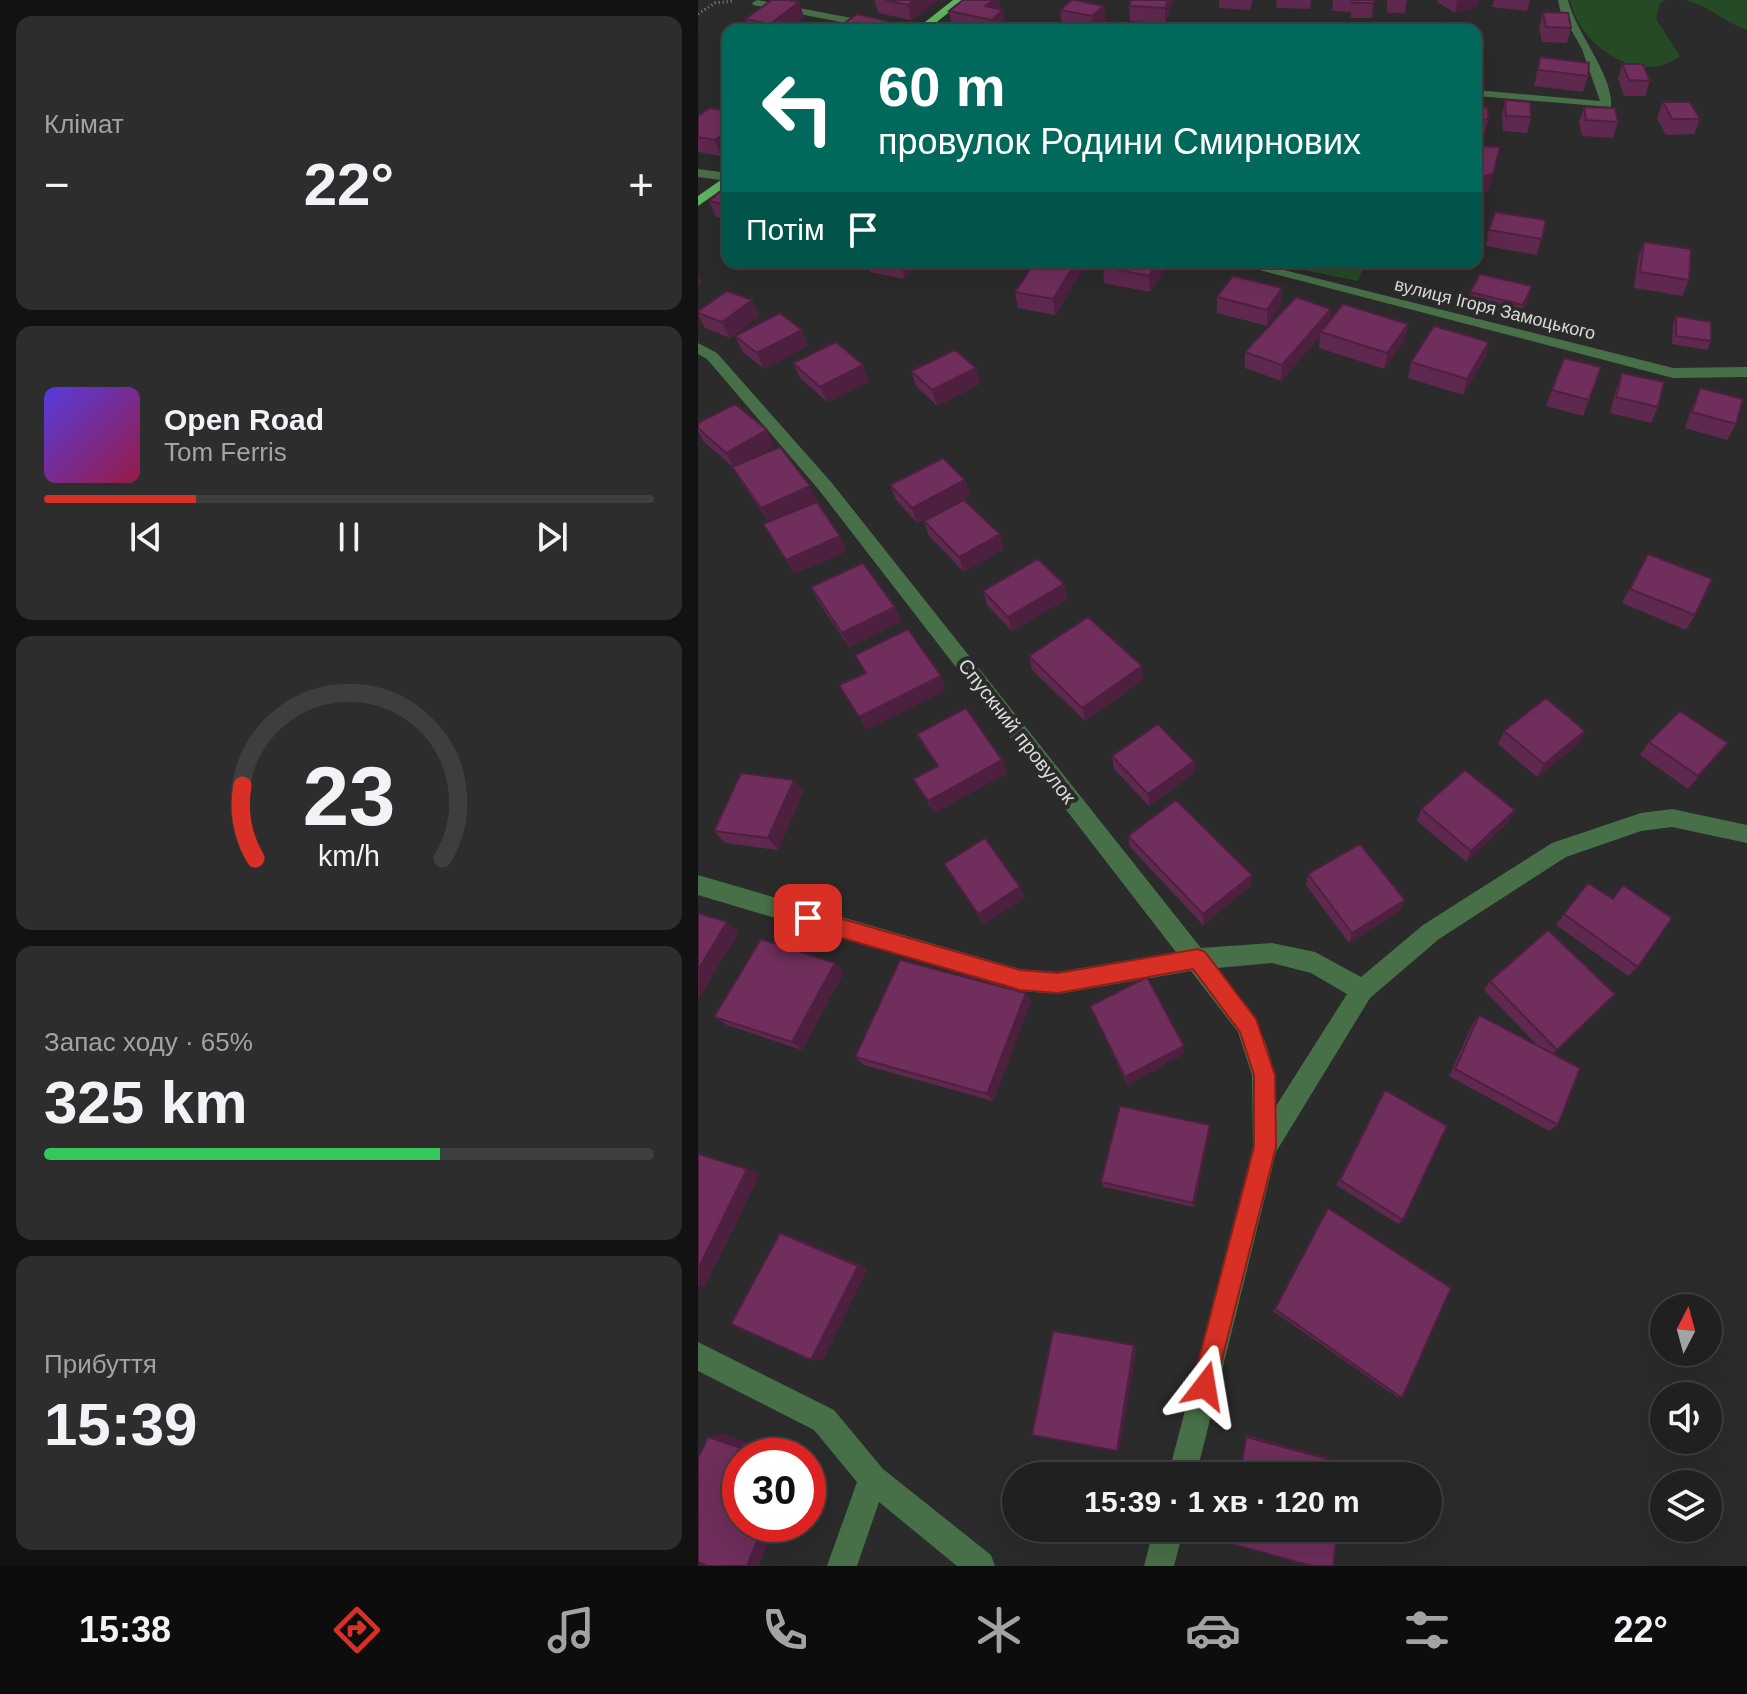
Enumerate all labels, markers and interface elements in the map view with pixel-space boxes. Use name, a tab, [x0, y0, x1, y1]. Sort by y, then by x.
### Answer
text: 60 m	[878, 55, 1006, 118]
icon: left	[746, 56, 850, 160]
text: Клімат	[44, 109, 124, 139]
text: провулок Родини Смирнових	[878, 121, 1361, 162]
text: 22°	[304, 151, 394, 218]
text: −	[44, 160, 70, 209]
text: +	[628, 160, 654, 209]
icon: arrive	[841, 208, 885, 252]
text: Потім	[746, 213, 825, 246]
street label: вулиця Ігоря Замоцького	[1392, 274, 1598, 344]
text: Open Road	[164, 403, 324, 436]
text: Tom Ferris	[164, 437, 287, 467]
icon: previous	[124, 515, 168, 559]
icon: pause	[327, 515, 371, 559]
icon: next	[530, 515, 574, 559]
street label: Спускний провулок	[954, 654, 1080, 808]
text: 23	[303, 750, 395, 843]
text: km/h	[318, 840, 380, 872]
pin	[774, 884, 842, 952]
icon: arrive	[786, 896, 830, 940]
text: Запас ходу · 65%	[44, 1027, 253, 1057]
text: 325 km	[44, 1069, 248, 1136]
north arrow	[1650, 1294, 1722, 1366]
map controls	[1650, 1294, 1722, 1542]
position arrow	[1163, 1344, 1247, 1428]
text: Прибуття	[44, 1349, 157, 1379]
button: sound	[1650, 1382, 1722, 1454]
text: 15:39	[44, 1391, 197, 1458]
speed limit sign: 30	[722, 1438, 826, 1542]
button: layers	[1650, 1470, 1722, 1542]
text: 15:39 · 1 хв · 120 m	[1084, 1485, 1360, 1518]
icon: directions	[329, 1602, 385, 1658]
icon: music	[543, 1602, 599, 1658]
icon: phone	[757, 1602, 813, 1658]
icon: climate	[971, 1602, 1027, 1658]
icon: car	[1185, 1602, 1241, 1658]
icon: filters	[1399, 1602, 1455, 1658]
text: 15:38	[79, 1609, 171, 1650]
text: 22°	[1613, 1609, 1668, 1650]

